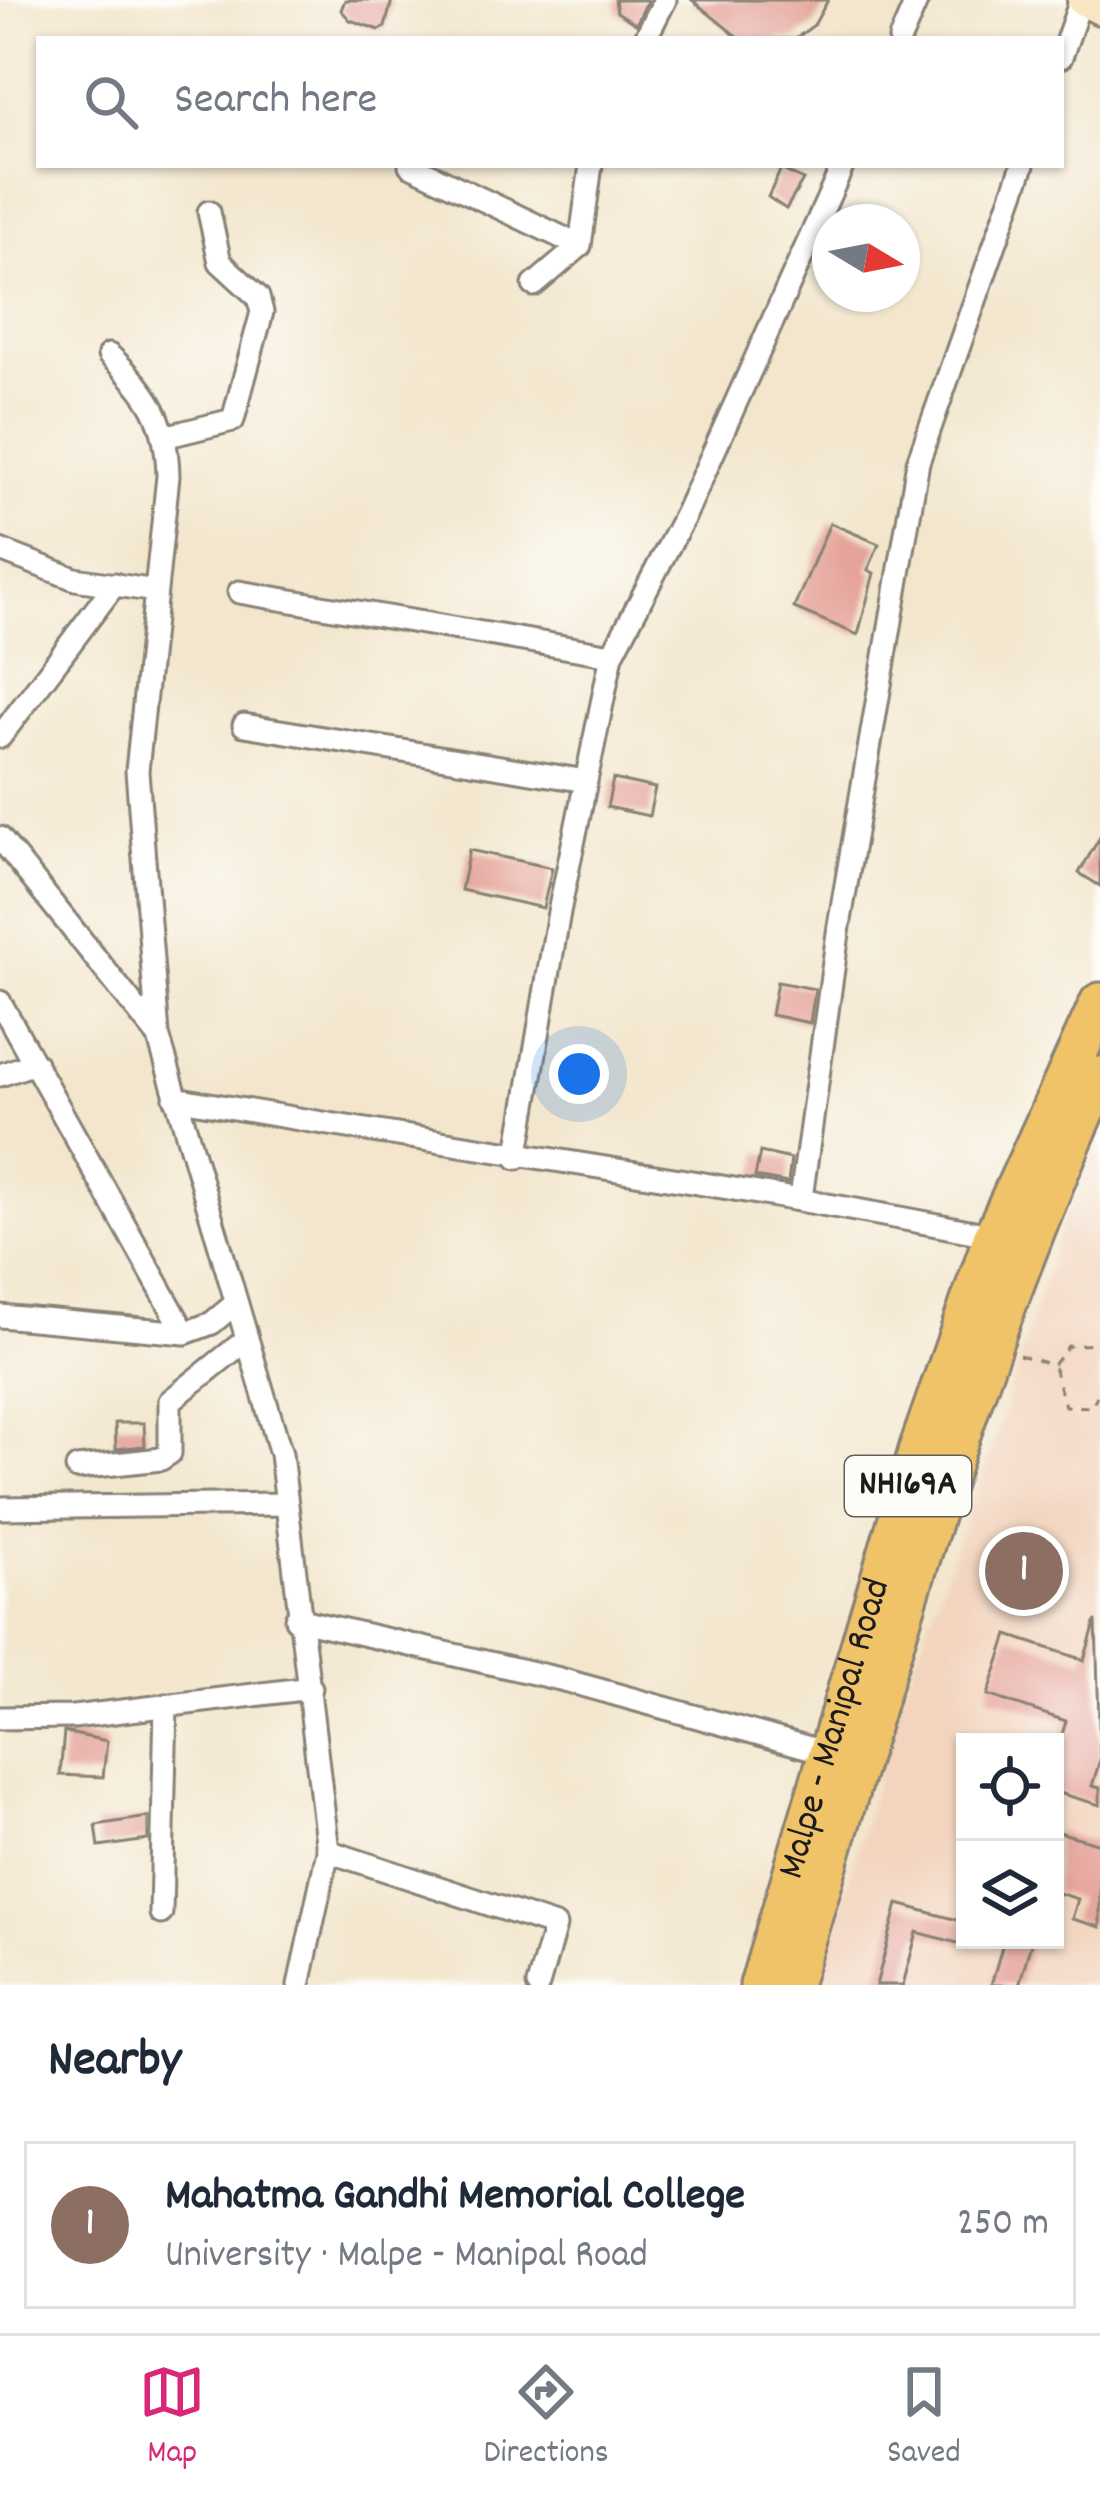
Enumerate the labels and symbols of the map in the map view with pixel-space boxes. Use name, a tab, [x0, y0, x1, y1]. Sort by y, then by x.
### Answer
north arrow	[812, 204, 920, 312]
your location	[549, 1044, 609, 1104]
road number: NH169A	[845, 1456, 971, 1516]
pin: 1	[985, 1526, 1063, 1616]
street label: Malpe - Manipal Road	[765, 1572, 907, 1886]

